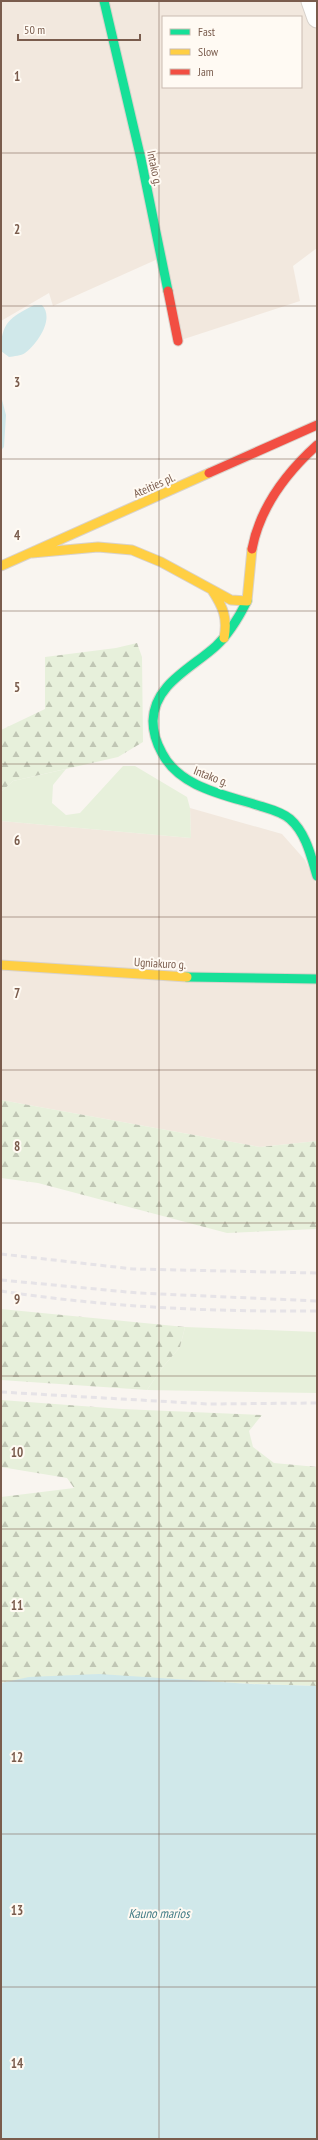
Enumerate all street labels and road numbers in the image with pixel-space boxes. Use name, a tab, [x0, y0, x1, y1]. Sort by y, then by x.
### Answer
street label: Intako g.	[144, 149, 166, 187]
street label: Ateities pl.	[131, 469, 177, 501]
street label: Intako g.	[192, 763, 230, 789]
street label: Ugniakuro g.	[133, 954, 187, 972]

